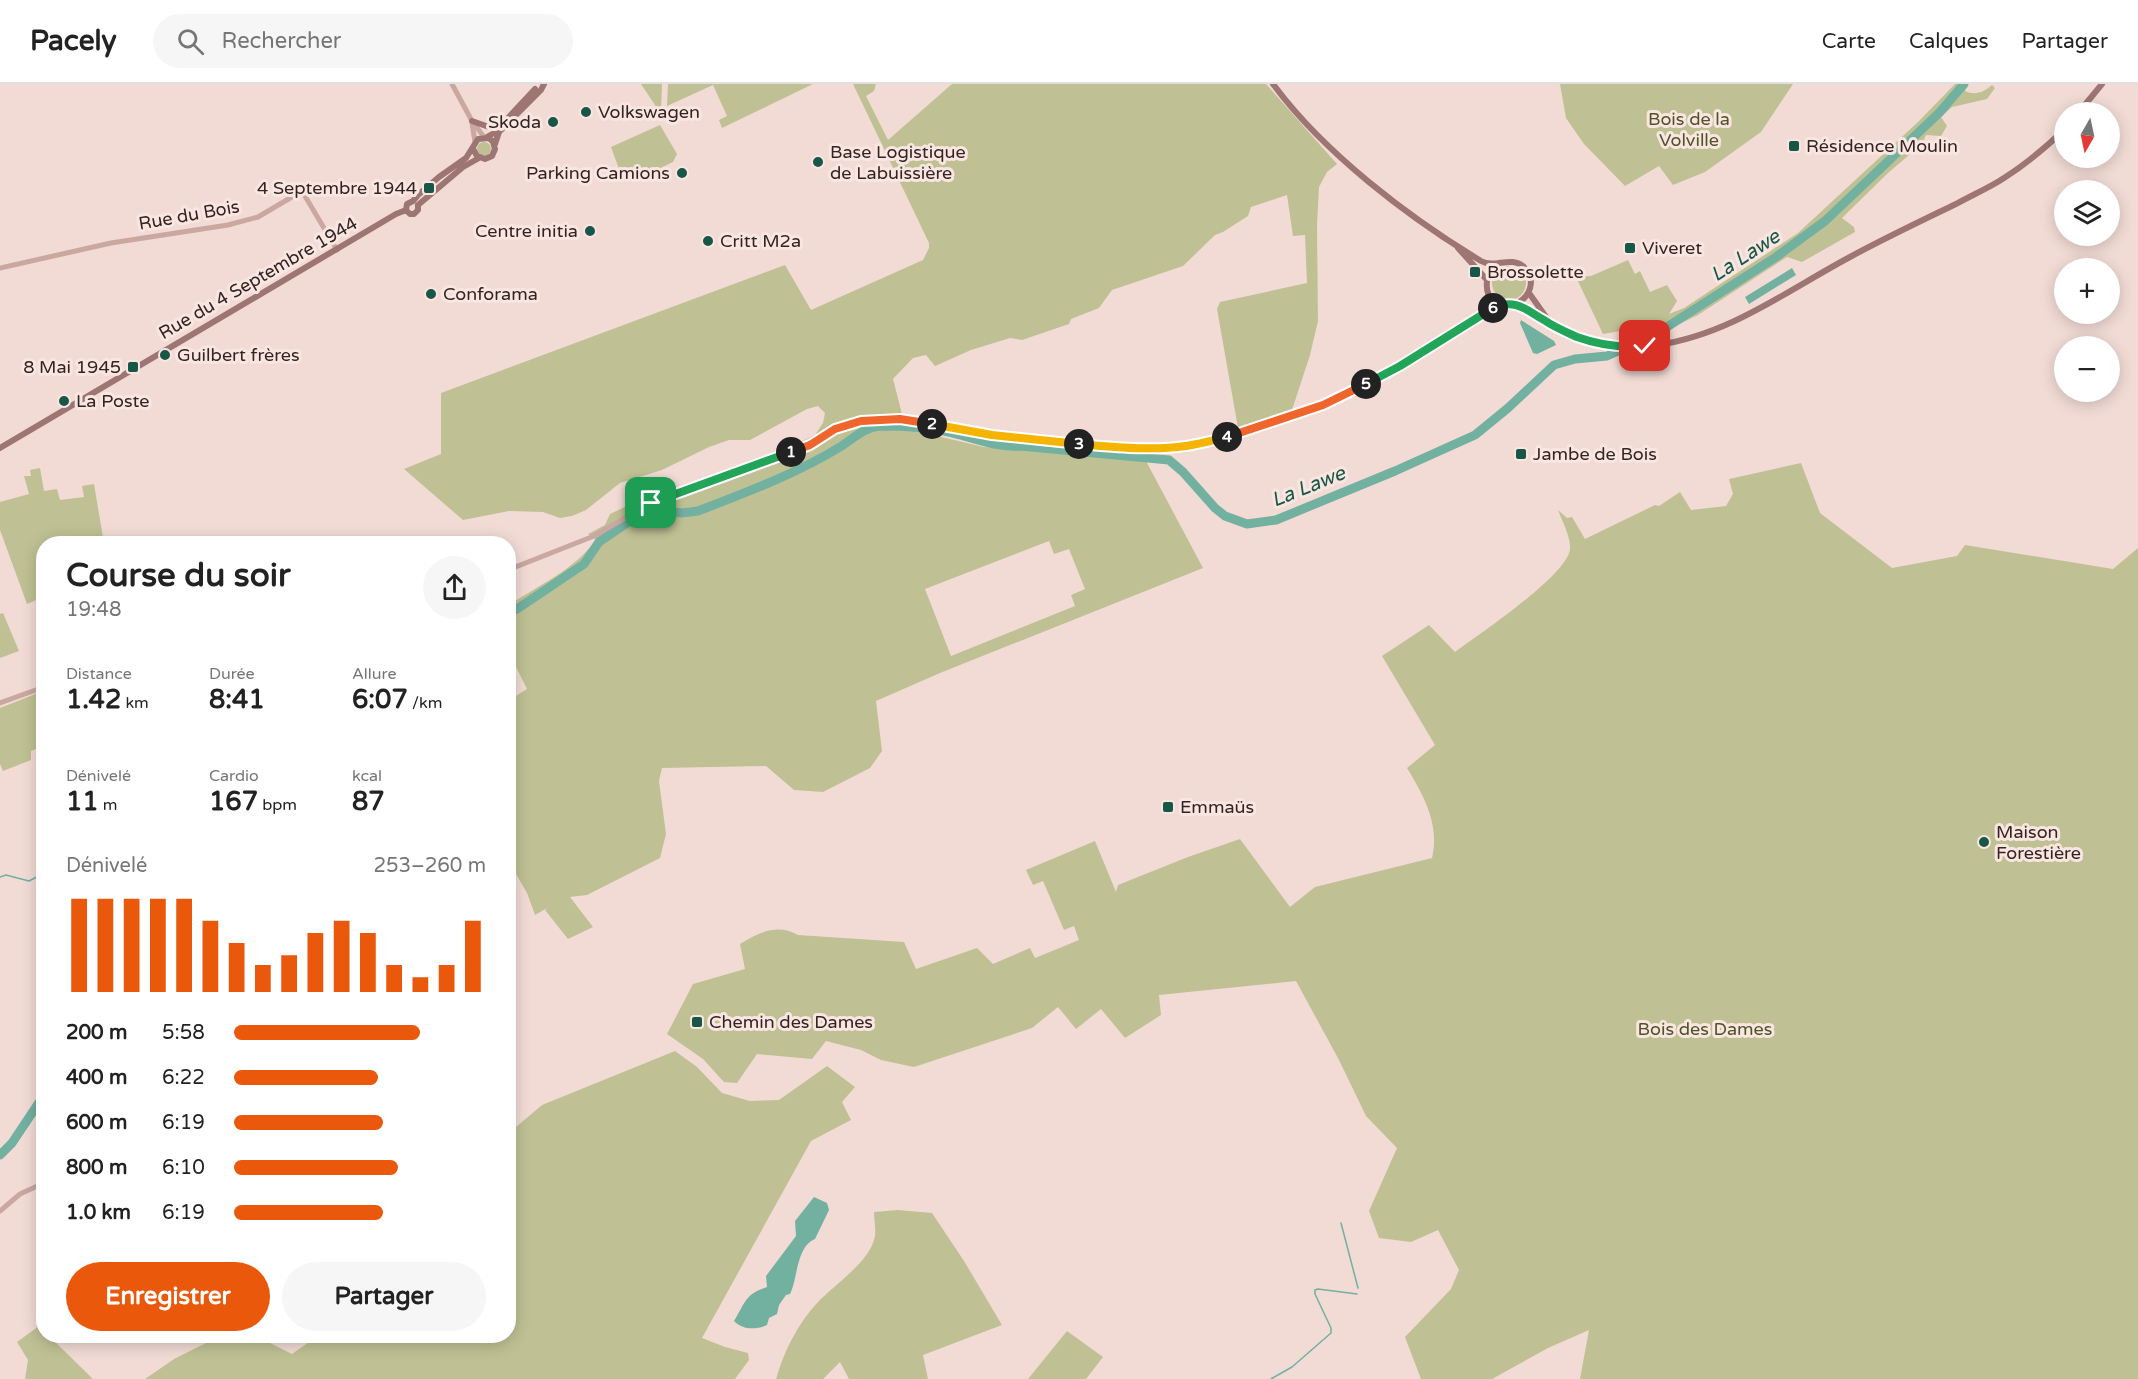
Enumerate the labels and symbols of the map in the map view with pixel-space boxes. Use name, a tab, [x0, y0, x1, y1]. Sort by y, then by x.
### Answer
place label: Volkswagen	[598, 101, 700, 123]
north arrow	[2054, 102, 2120, 168]
marker: Volkswagen	[579, 105, 593, 119]
park label: Bois de la Volville	[1648, 108, 1730, 151]
place label: Skoda	[488, 111, 541, 133]
marker: Skoda	[546, 115, 560, 129]
place label: Résidence Moulin	[1806, 135, 1958, 157]
marker: Résidence Moulin	[1787, 139, 1801, 153]
place label: Base Logistique de Labuissière	[830, 141, 966, 184]
marker: Base Logistique de Labuissière	[811, 155, 825, 169]
place label: Parking Camions	[526, 162, 670, 184]
marker: Parking Camions	[675, 166, 689, 180]
place label: 4 Septembre 1944	[257, 177, 417, 199]
marker: 4 Septembre 1944	[422, 181, 436, 195]
street label: Rue du Bois	[137, 195, 241, 235]
street label: Rue du 4 Septembre 1944	[155, 212, 361, 344]
place label: Centre initia	[475, 220, 578, 242]
marker: Centre initia	[583, 224, 597, 238]
water label: La Lawe	[1706, 224, 1786, 287]
place label: Critt M2a	[720, 230, 801, 252]
marker: Critt M2a	[701, 234, 715, 248]
place label: Viveret	[1642, 237, 1702, 259]
marker: Viveret	[1623, 241, 1637, 255]
place label: Brossolette	[1487, 261, 1584, 283]
marker: Brossolette	[1468, 265, 1482, 279]
place label: Conforama	[443, 283, 538, 305]
marker: Conforama	[424, 287, 438, 301]
pin: 6	[1478, 293, 1508, 323]
pin	[1619, 320, 1670, 371]
place label: Guilbert frères	[177, 344, 300, 366]
marker: Guilbert frères	[158, 348, 172, 362]
place label: 8 Mai 1945	[23, 356, 121, 378]
marker: 8 Mai 1945	[126, 360, 140, 374]
pin: 5	[1351, 369, 1381, 399]
place label: La Poste	[76, 390, 149, 412]
marker: La Poste	[57, 394, 71, 408]
pin: 2	[917, 409, 947, 439]
pin: 4	[1212, 422, 1242, 452]
pin: 3	[1064, 429, 1094, 459]
pin: 1	[776, 437, 806, 467]
place label: Jambe de Bois	[1533, 443, 1657, 465]
marker: Jambe de Bois	[1514, 447, 1528, 461]
water label: La Lawe	[1268, 461, 1350, 513]
pin	[625, 477, 676, 528]
place label: Emmaüs	[1180, 796, 1254, 818]
marker: Emmaüs	[1161, 800, 1175, 814]
place label: Maison Forestière	[1996, 821, 2081, 864]
marker: Maison Forestière	[1977, 835, 1991, 849]
place label: Chemin des Dames	[709, 1011, 873, 1033]
marker: Chemin des Dames	[690, 1015, 704, 1029]
park label: Bois des Dames	[1638, 1018, 1772, 1040]

